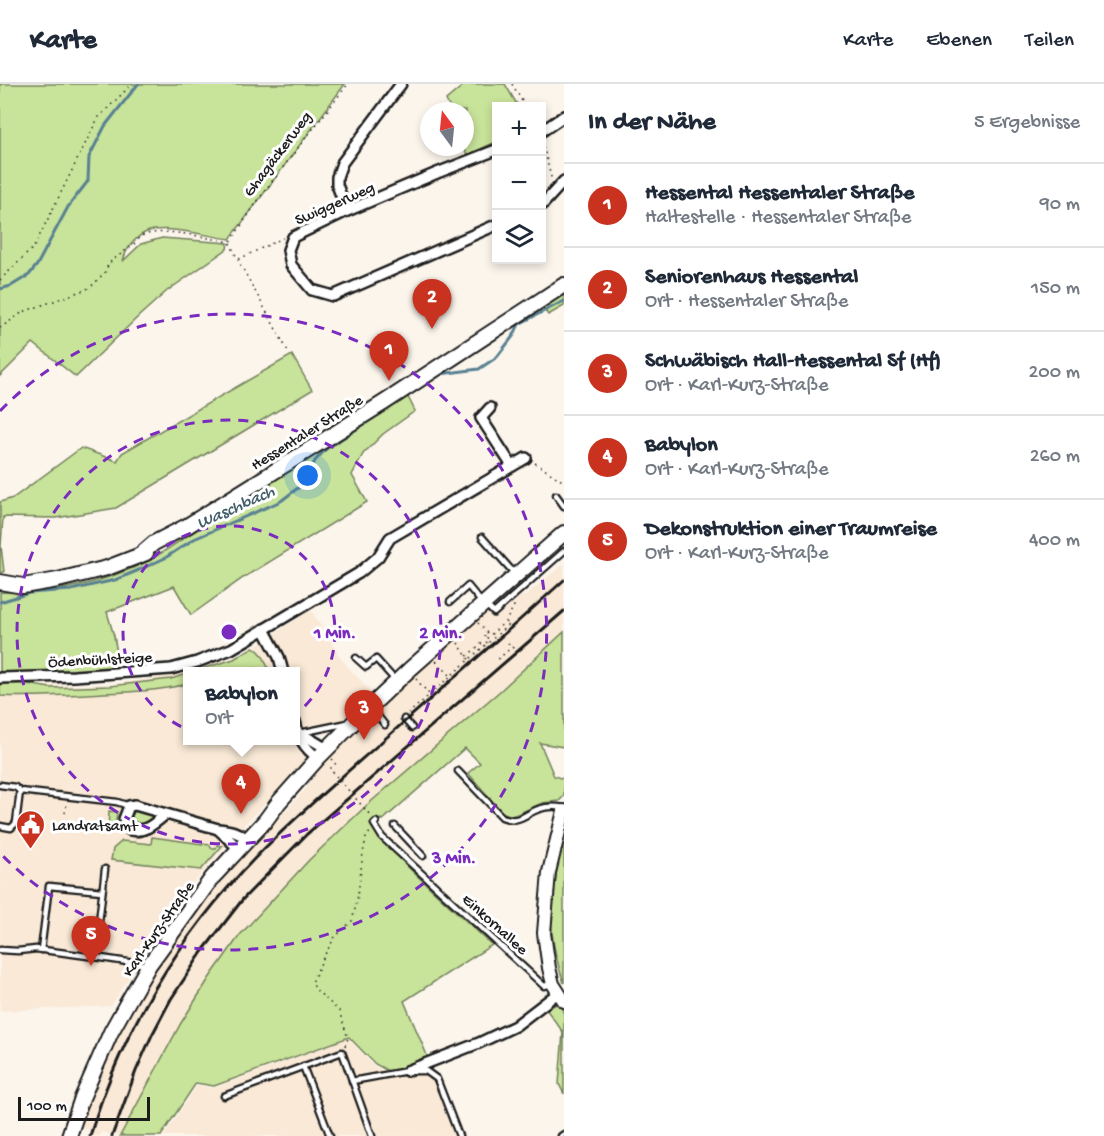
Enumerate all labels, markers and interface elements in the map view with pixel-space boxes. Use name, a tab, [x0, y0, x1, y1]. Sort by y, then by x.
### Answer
text: Karte	[30, 25, 97, 58]
text: Karte	[843, 29, 893, 54]
text: Ebenen	[926, 29, 992, 54]
text: Teilen	[1025, 29, 1074, 54]
north arrow	[420, 102, 474, 156]
map controls	[492, 102, 546, 264]
button: +	[492, 102, 546, 156]
text: In der Nähe	[588, 108, 716, 139]
street label: Ghagäckerweg	[241, 109, 317, 201]
text: 5 Ergebnisse	[974, 112, 1080, 135]
button: −	[492, 156, 546, 210]
street label: Swiggerweg	[293, 179, 378, 231]
text: Hessental Hessentaler Straße	[645, 181, 914, 207]
text: 1	[603, 194, 612, 217]
text: 90 m	[1040, 194, 1080, 217]
text: Haltestelle · Hessentaler Straße	[645, 207, 911, 230]
button: layers	[492, 210, 546, 264]
text: Seniorenhaus Hessental	[645, 265, 858, 291]
text: 2	[603, 278, 612, 301]
text: 150 m	[1031, 278, 1080, 301]
pin: 2	[412, 280, 452, 329]
text: Ort · Hessentaler Straße	[645, 291, 848, 314]
pin: 1	[370, 332, 408, 381]
text: Schwäbisch Hall-Hessental Sf (Hf)	[645, 349, 941, 375]
text: 3	[602, 362, 613, 385]
text: 200 m	[1029, 362, 1080, 385]
text: Ort · Karl-Kurz-Straße	[645, 375, 829, 398]
street label: Hessentaler Straße	[248, 392, 368, 476]
text: Babylon	[645, 433, 718, 459]
text: 4	[603, 446, 612, 469]
text: 260 m	[1030, 446, 1080, 469]
text: Ort · Karl-Kurz-Straße	[645, 459, 829, 482]
your location	[293, 461, 322, 490]
water label: Waschbach	[194, 482, 278, 535]
text: Dekonstruktion einer Traumreise	[645, 517, 937, 543]
text: 5	[602, 530, 613, 553]
text: 400 m	[1029, 530, 1080, 553]
text: Ort · Karl-Kurz-Straße	[645, 543, 829, 566]
centre of rings	[219, 622, 239, 642]
text: 1 Min.	[313, 624, 356, 645]
text: 2 Min.	[419, 624, 463, 645]
street label: Ödenbühlsteige	[48, 649, 154, 674]
popup	[183, 667, 300, 745]
text: Babylon	[205, 682, 278, 708]
pin: 3	[344, 690, 384, 740]
text: Ort	[205, 708, 232, 731]
pin: 4	[222, 764, 260, 814]
public building icon: Landratsamt	[15, 808, 47, 850]
place label: Landratsamt	[52, 818, 139, 837]
text: 3 Min.	[431, 849, 476, 870]
street label: Karl-Kurz-Straße	[120, 878, 200, 982]
street label: Einkornallee	[457, 891, 531, 961]
pin: 5	[72, 916, 110, 966]
scale bar	[18, 1094, 150, 1122]
text: 100 m	[27, 1098, 67, 1117]

